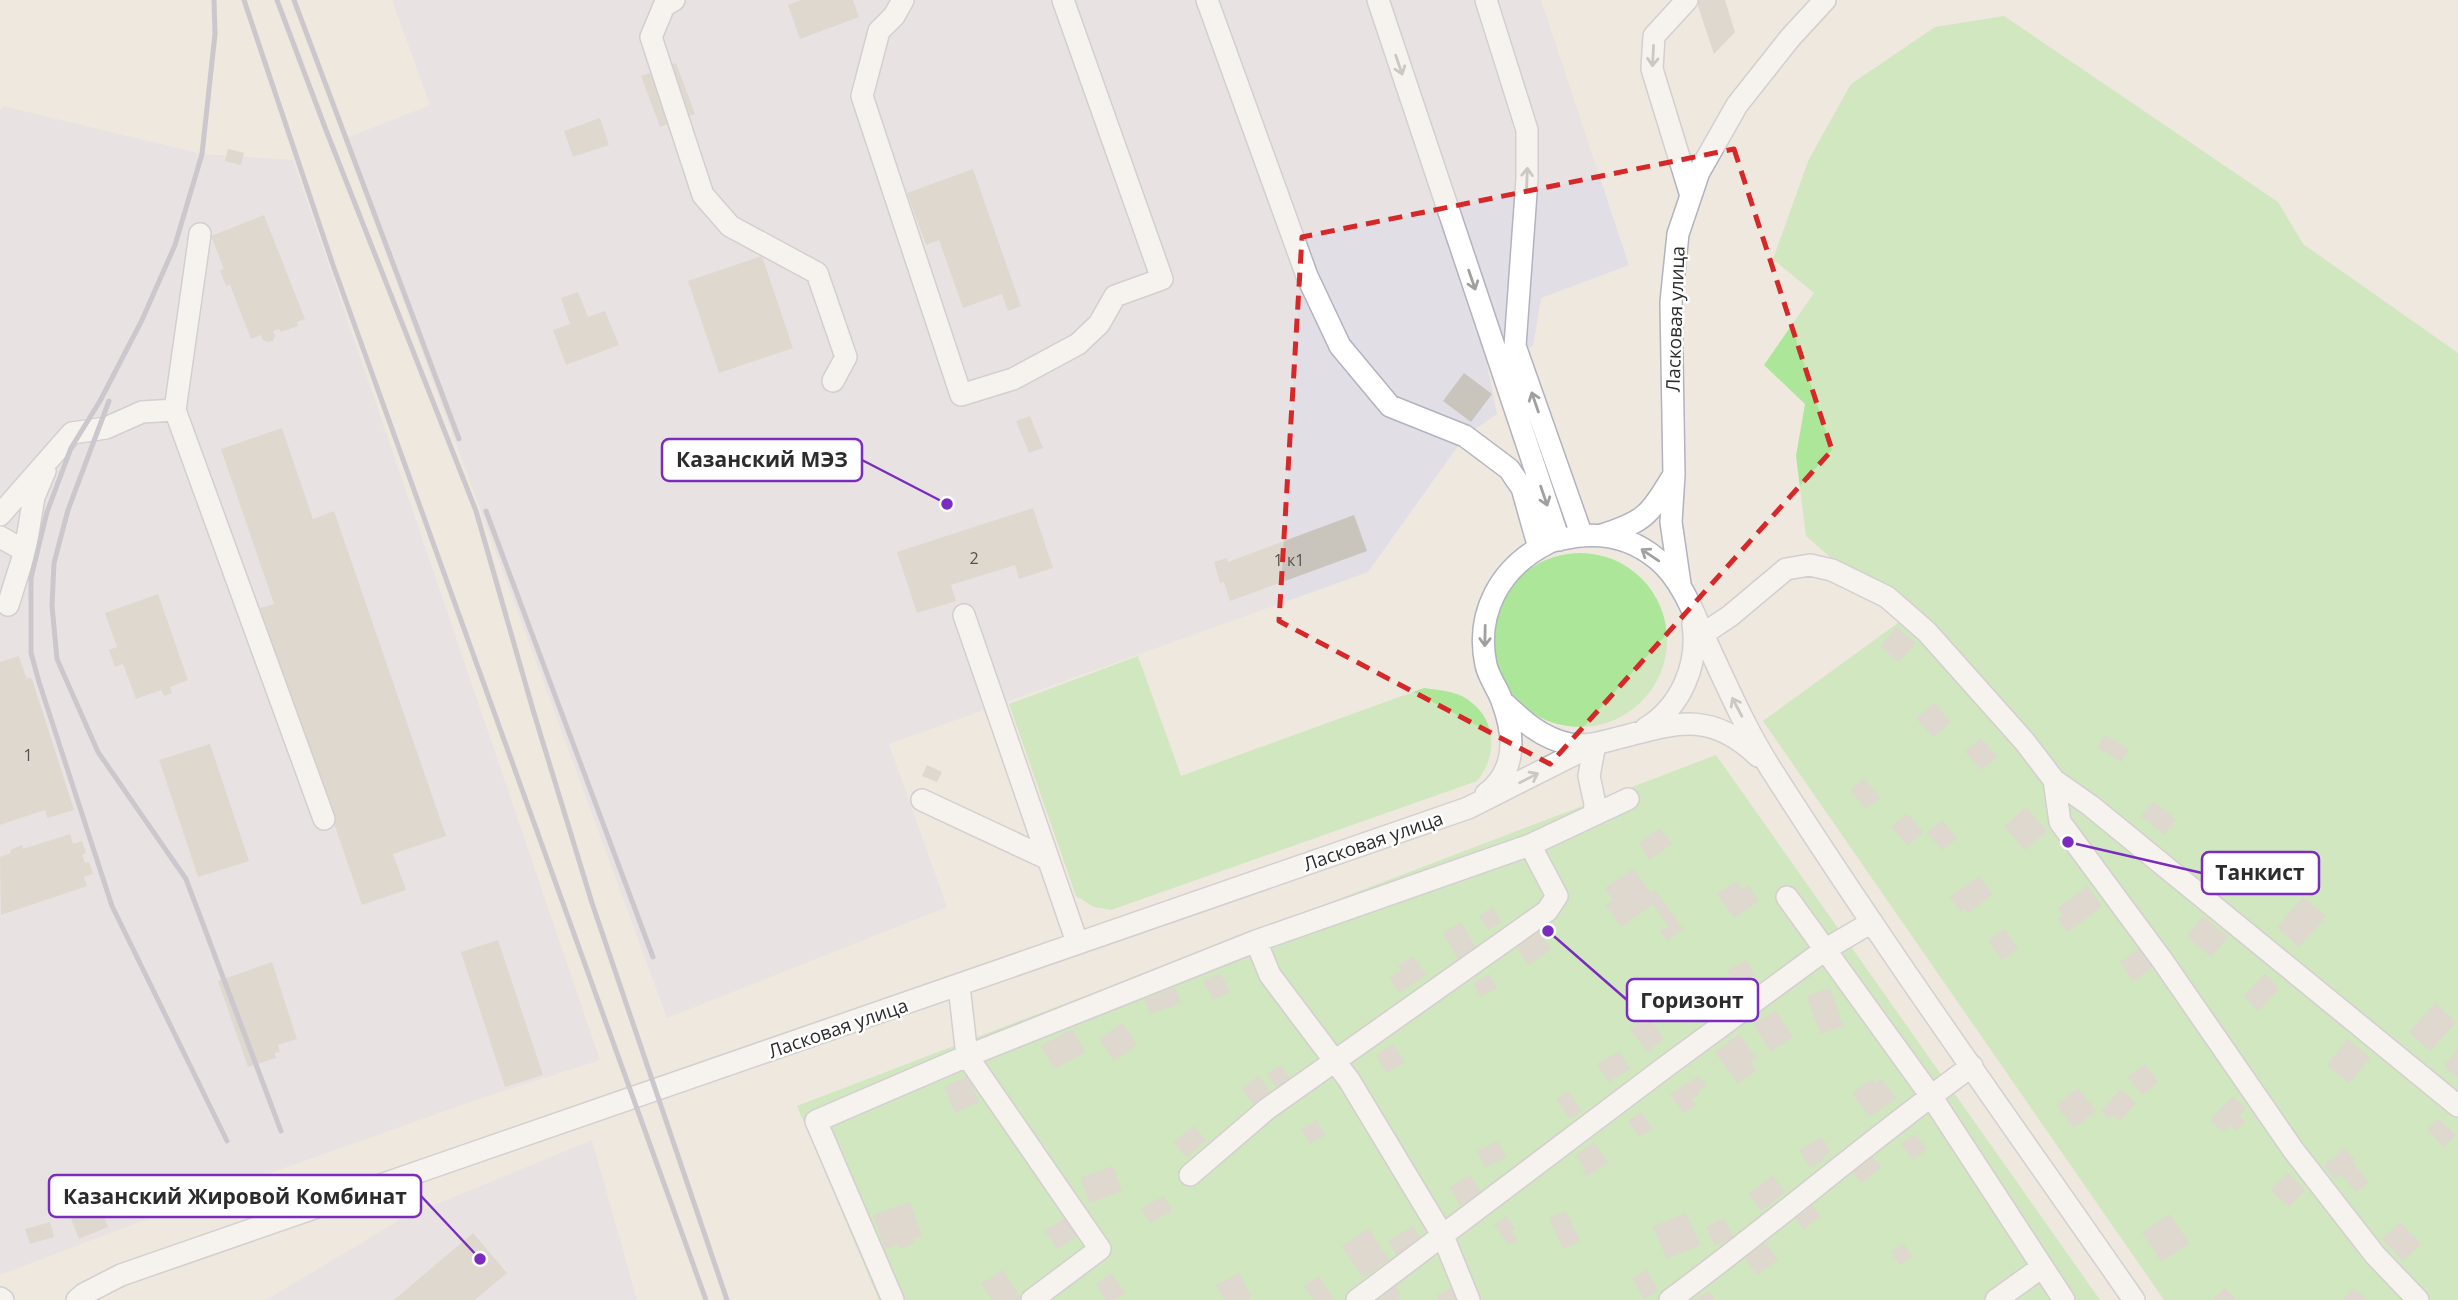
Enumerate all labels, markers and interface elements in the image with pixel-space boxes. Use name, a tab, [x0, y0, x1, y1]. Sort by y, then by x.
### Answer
one-way arrow	[1646, 44, 1659, 66]
one-way arrow	[1394, 53, 1407, 75]
one-way arrow	[1520, 167, 1533, 190]
street label: Ласковая улица	[1659, 246, 1691, 392]
one-way arrow	[1467, 269, 1479, 291]
one-way arrow	[1528, 391, 1540, 413]
callout: Казанский МЭЗ	[662, 439, 862, 481]
text: Казанский МЭЗ	[676, 445, 848, 473]
one-way arrow	[1538, 485, 1551, 507]
house number: 2	[969, 547, 979, 569]
one-way arrow	[1641, 548, 1660, 562]
house number: 1 к1	[1274, 549, 1304, 571]
one-way arrow	[1478, 624, 1492, 647]
one-way arrow	[1730, 697, 1744, 717]
house number: 1	[23, 744, 33, 766]
one-way arrow	[1518, 770, 1539, 784]
street label: Ласковая улица	[1300, 805, 1446, 877]
callout: Танкист	[2202, 852, 2319, 894]
text: Танкист	[2215, 858, 2305, 886]
callout: Горизонт	[1627, 979, 1758, 1021]
text: Горизонт	[1640, 986, 1744, 1014]
street label: Ласковая улица	[765, 992, 911, 1064]
callout: Казанский Жировой Комбинат	[49, 1175, 421, 1217]
text: Казанский Жировой Комбинат	[63, 1182, 407, 1210]

